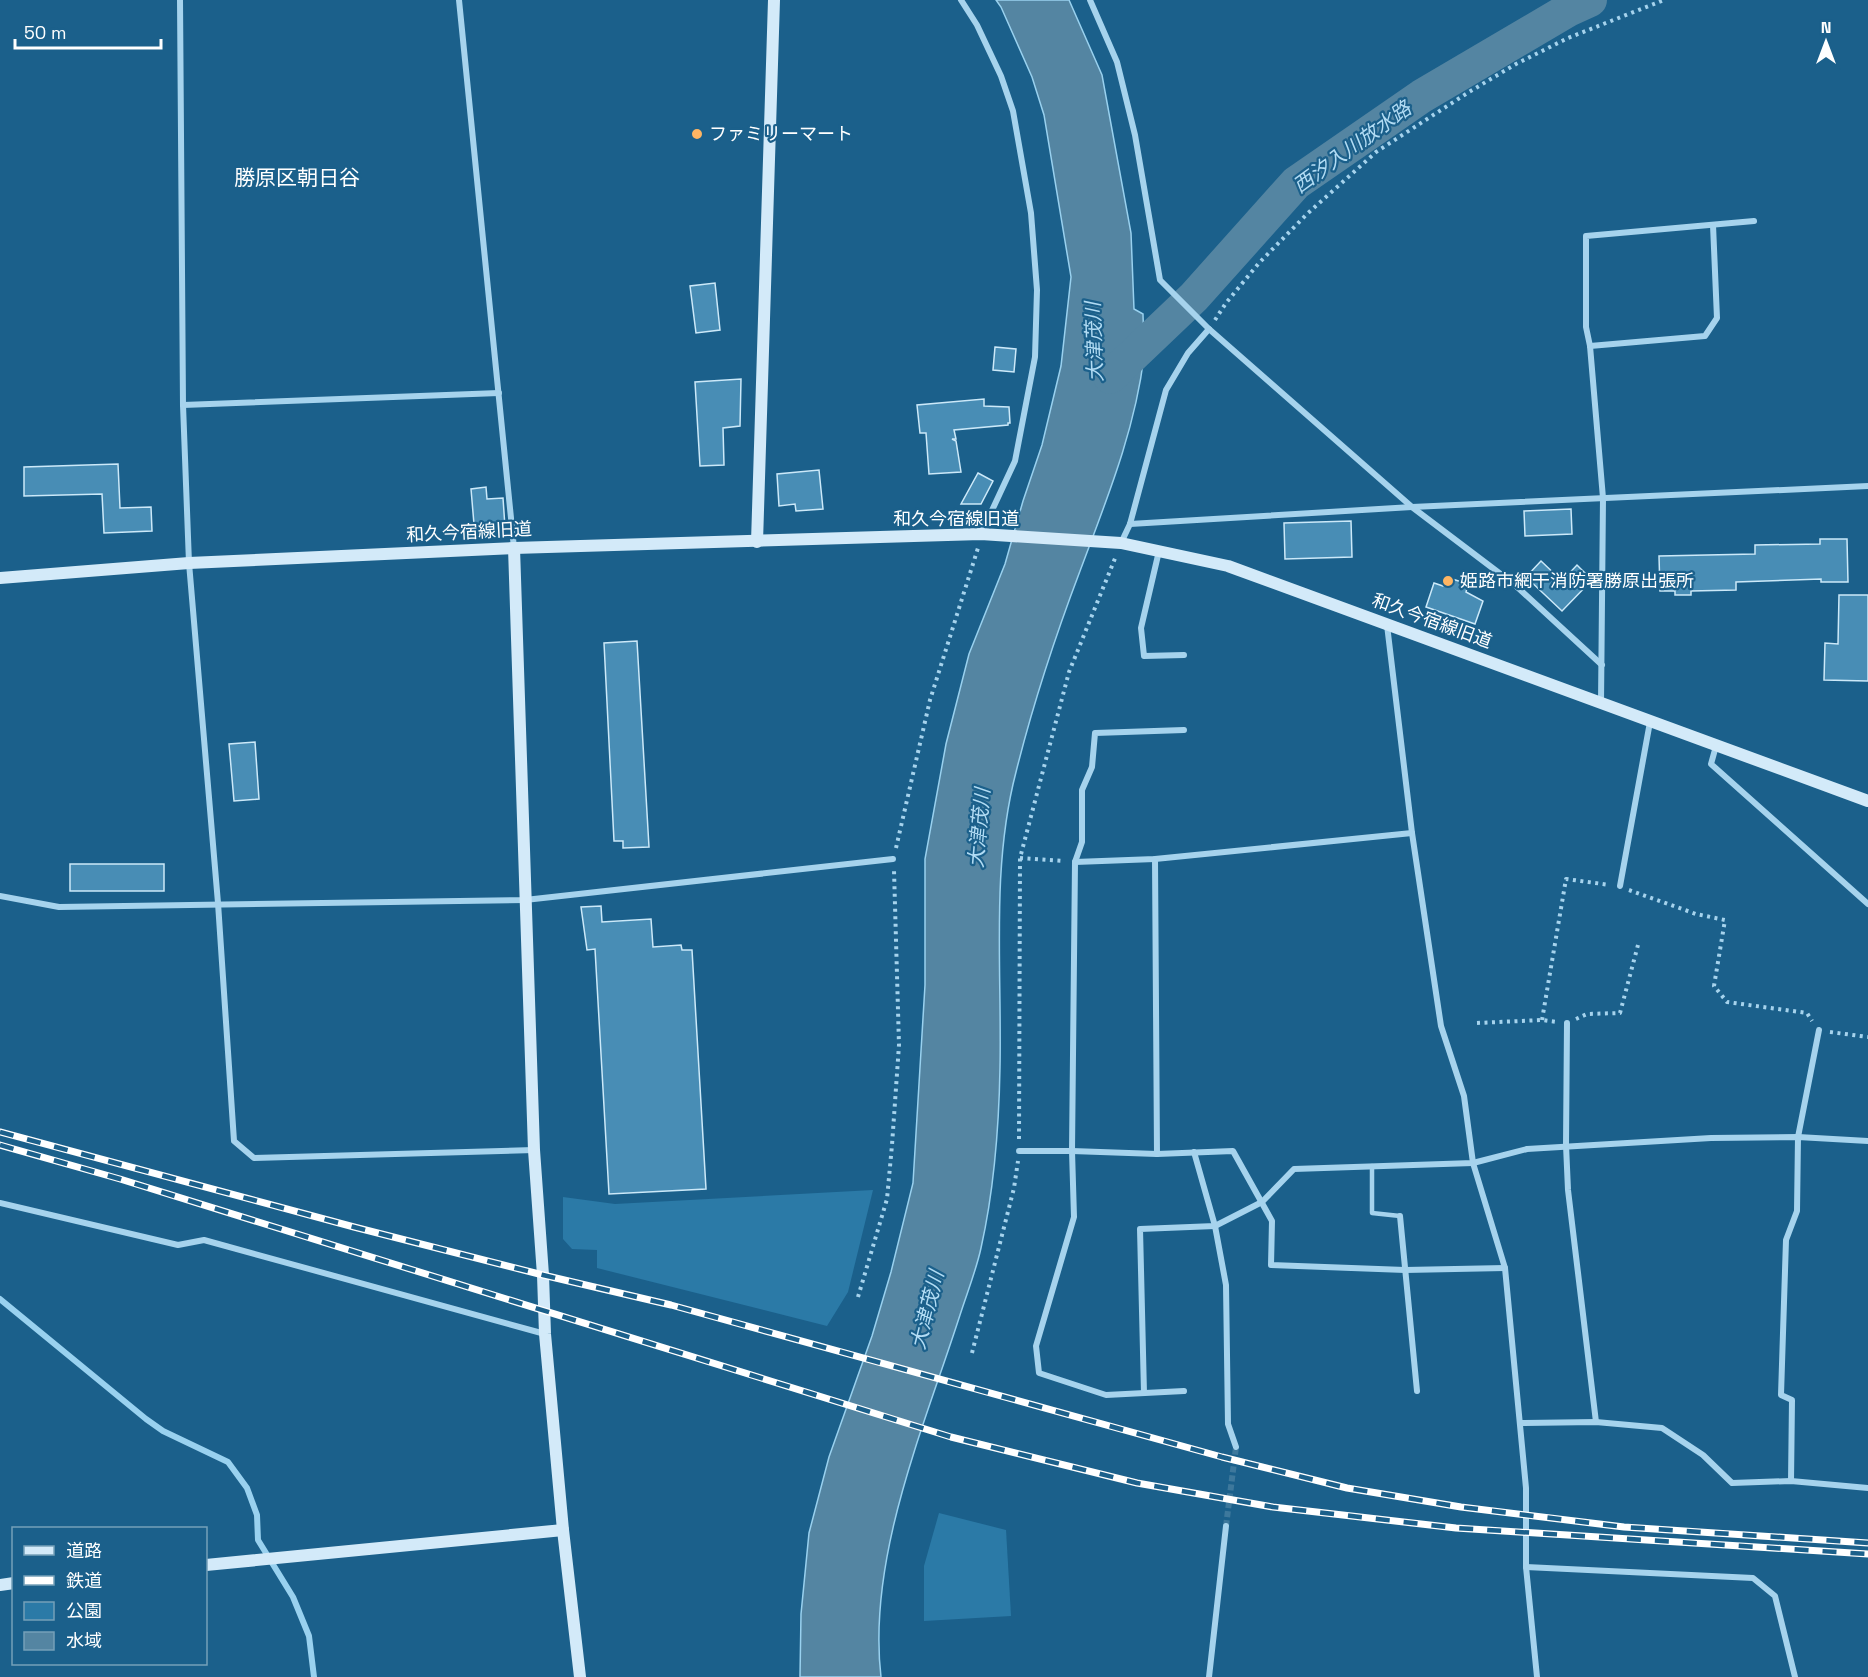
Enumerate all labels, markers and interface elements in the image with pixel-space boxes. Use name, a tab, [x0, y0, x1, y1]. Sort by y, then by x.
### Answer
scale bar	[15, 12, 160, 50]
north arrow	[1796, 12, 1856, 72]
text: N	[1821, 17, 1831, 38]
text: 50 m	[24, 21, 66, 44]
water label: 西汐入川放水路	[1288, 94, 1418, 199]
place label: ファミリーマート	[709, 122, 853, 145]
marker: ファミリーマート	[690, 127, 704, 141]
district label: 勝原区朝日谷	[234, 164, 360, 191]
water label: 大津茂川	[1080, 300, 1108, 382]
street label: 和久今宿線旧道	[893, 507, 1019, 530]
street label: 和久今宿線旧道	[405, 517, 532, 546]
place label: 姫路市網干消防署勝原出張所	[1460, 569, 1694, 592]
marker: 姫路市網干消防署勝原出張所	[1441, 574, 1455, 588]
street label: 和久今宿線旧道	[1369, 588, 1495, 653]
water label: 大津茂川	[963, 785, 996, 869]
water label: 大津茂川	[905, 1266, 950, 1352]
legend	[12, 1527, 207, 1665]
text: 道路	[66, 1539, 102, 1562]
text: 鉄道	[66, 1569, 102, 1592]
text: 公園	[66, 1599, 102, 1622]
text: 水域	[66, 1629, 102, 1652]

